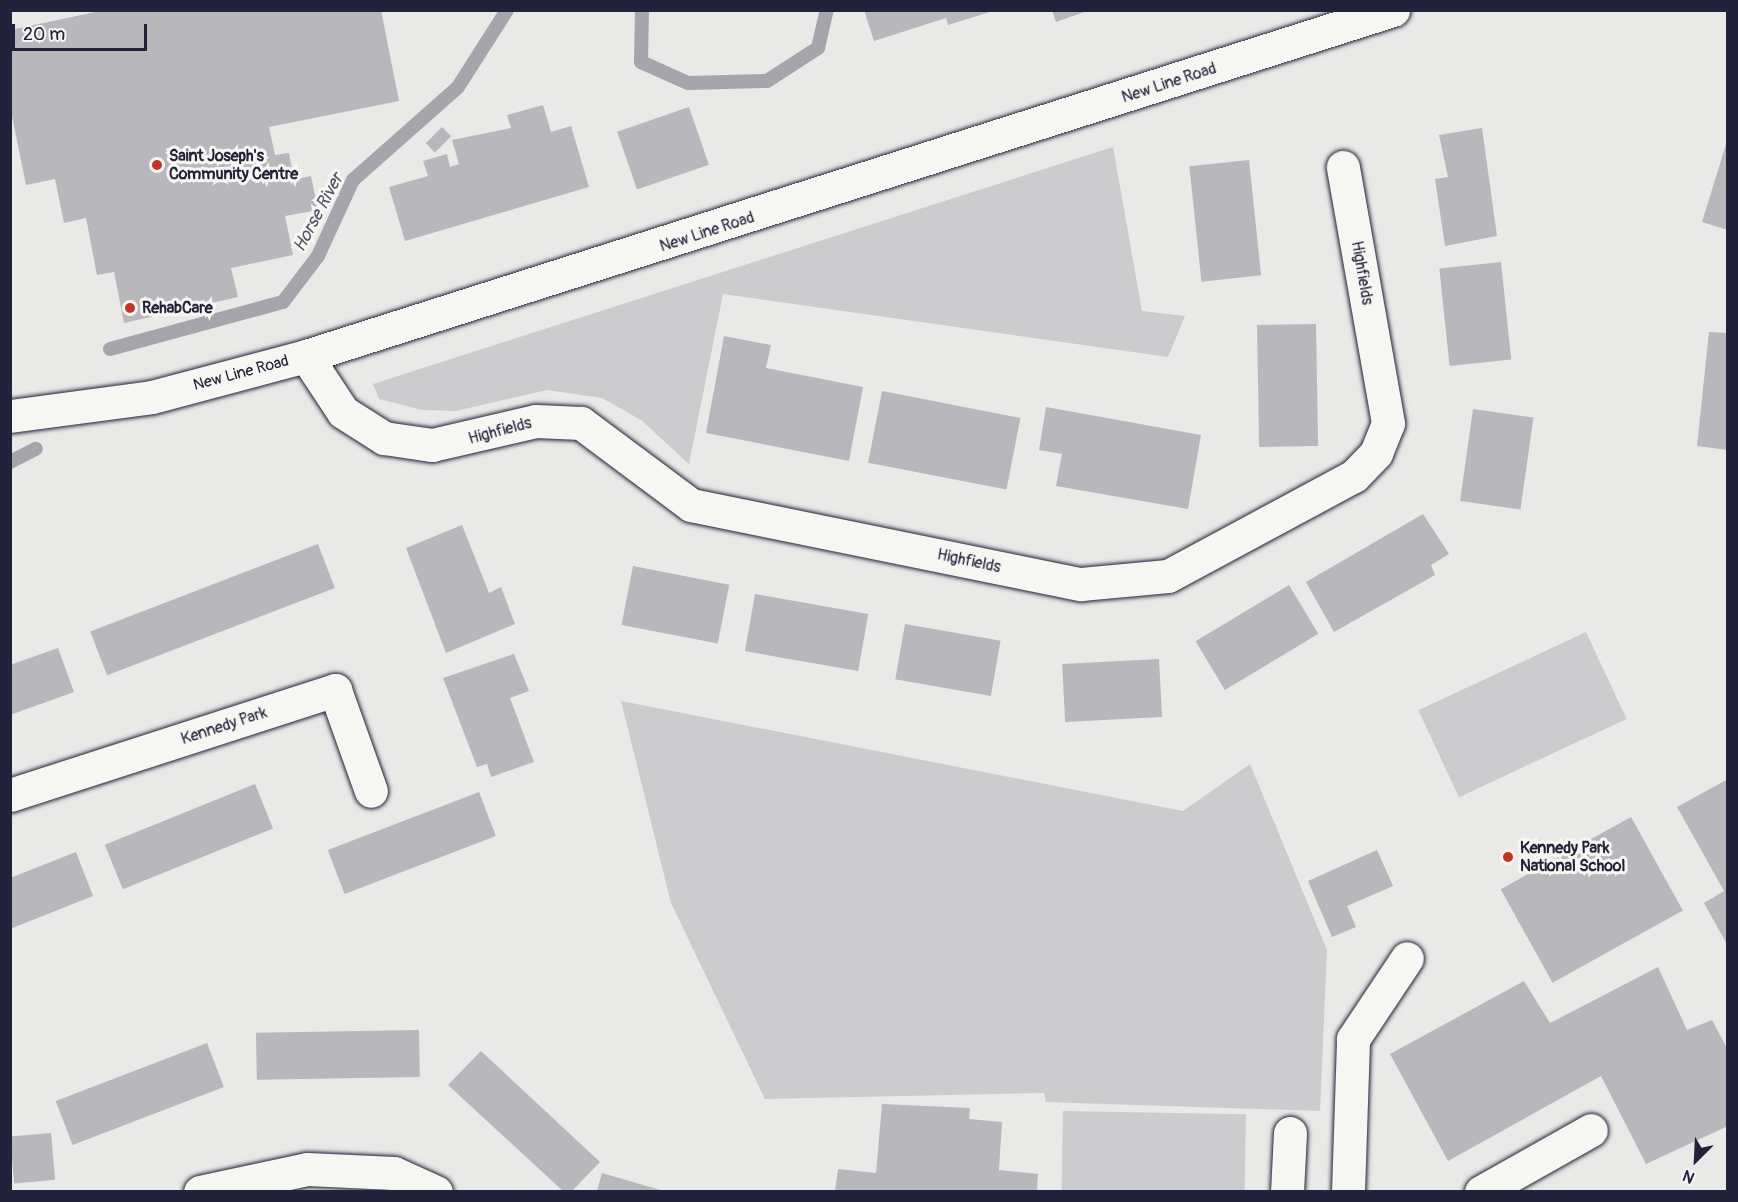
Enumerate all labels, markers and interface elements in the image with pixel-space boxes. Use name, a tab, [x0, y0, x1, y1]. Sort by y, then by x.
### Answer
scale bar	[15, 12, 150, 50]
text: 20 m	[23, 23, 65, 46]
street label: New Line Road	[1119, 59, 1219, 107]
place label: Saint Joseph's Community Centre	[169, 146, 298, 184]
marker: Saint Joseph's Community Centre	[150, 158, 164, 172]
water label: Horse River	[289, 170, 349, 256]
street label: New Line Road	[657, 208, 757, 256]
street label: Highfields	[1347, 239, 1377, 307]
place label: RehabCare	[142, 298, 213, 318]
marker: RehabCare	[123, 301, 137, 315]
street label: New Line Road	[191, 351, 291, 395]
street label: Highfields	[466, 413, 534, 449]
street label: Highfields	[935, 545, 1003, 577]
street label: Kennedy Park	[179, 703, 269, 749]
place label: Kennedy Park National School	[1520, 838, 1625, 876]
marker: Kennedy Park National School	[1501, 850, 1515, 864]
north arrow	[1666, 1130, 1726, 1190]
text: N	[1680, 1165, 1698, 1188]

